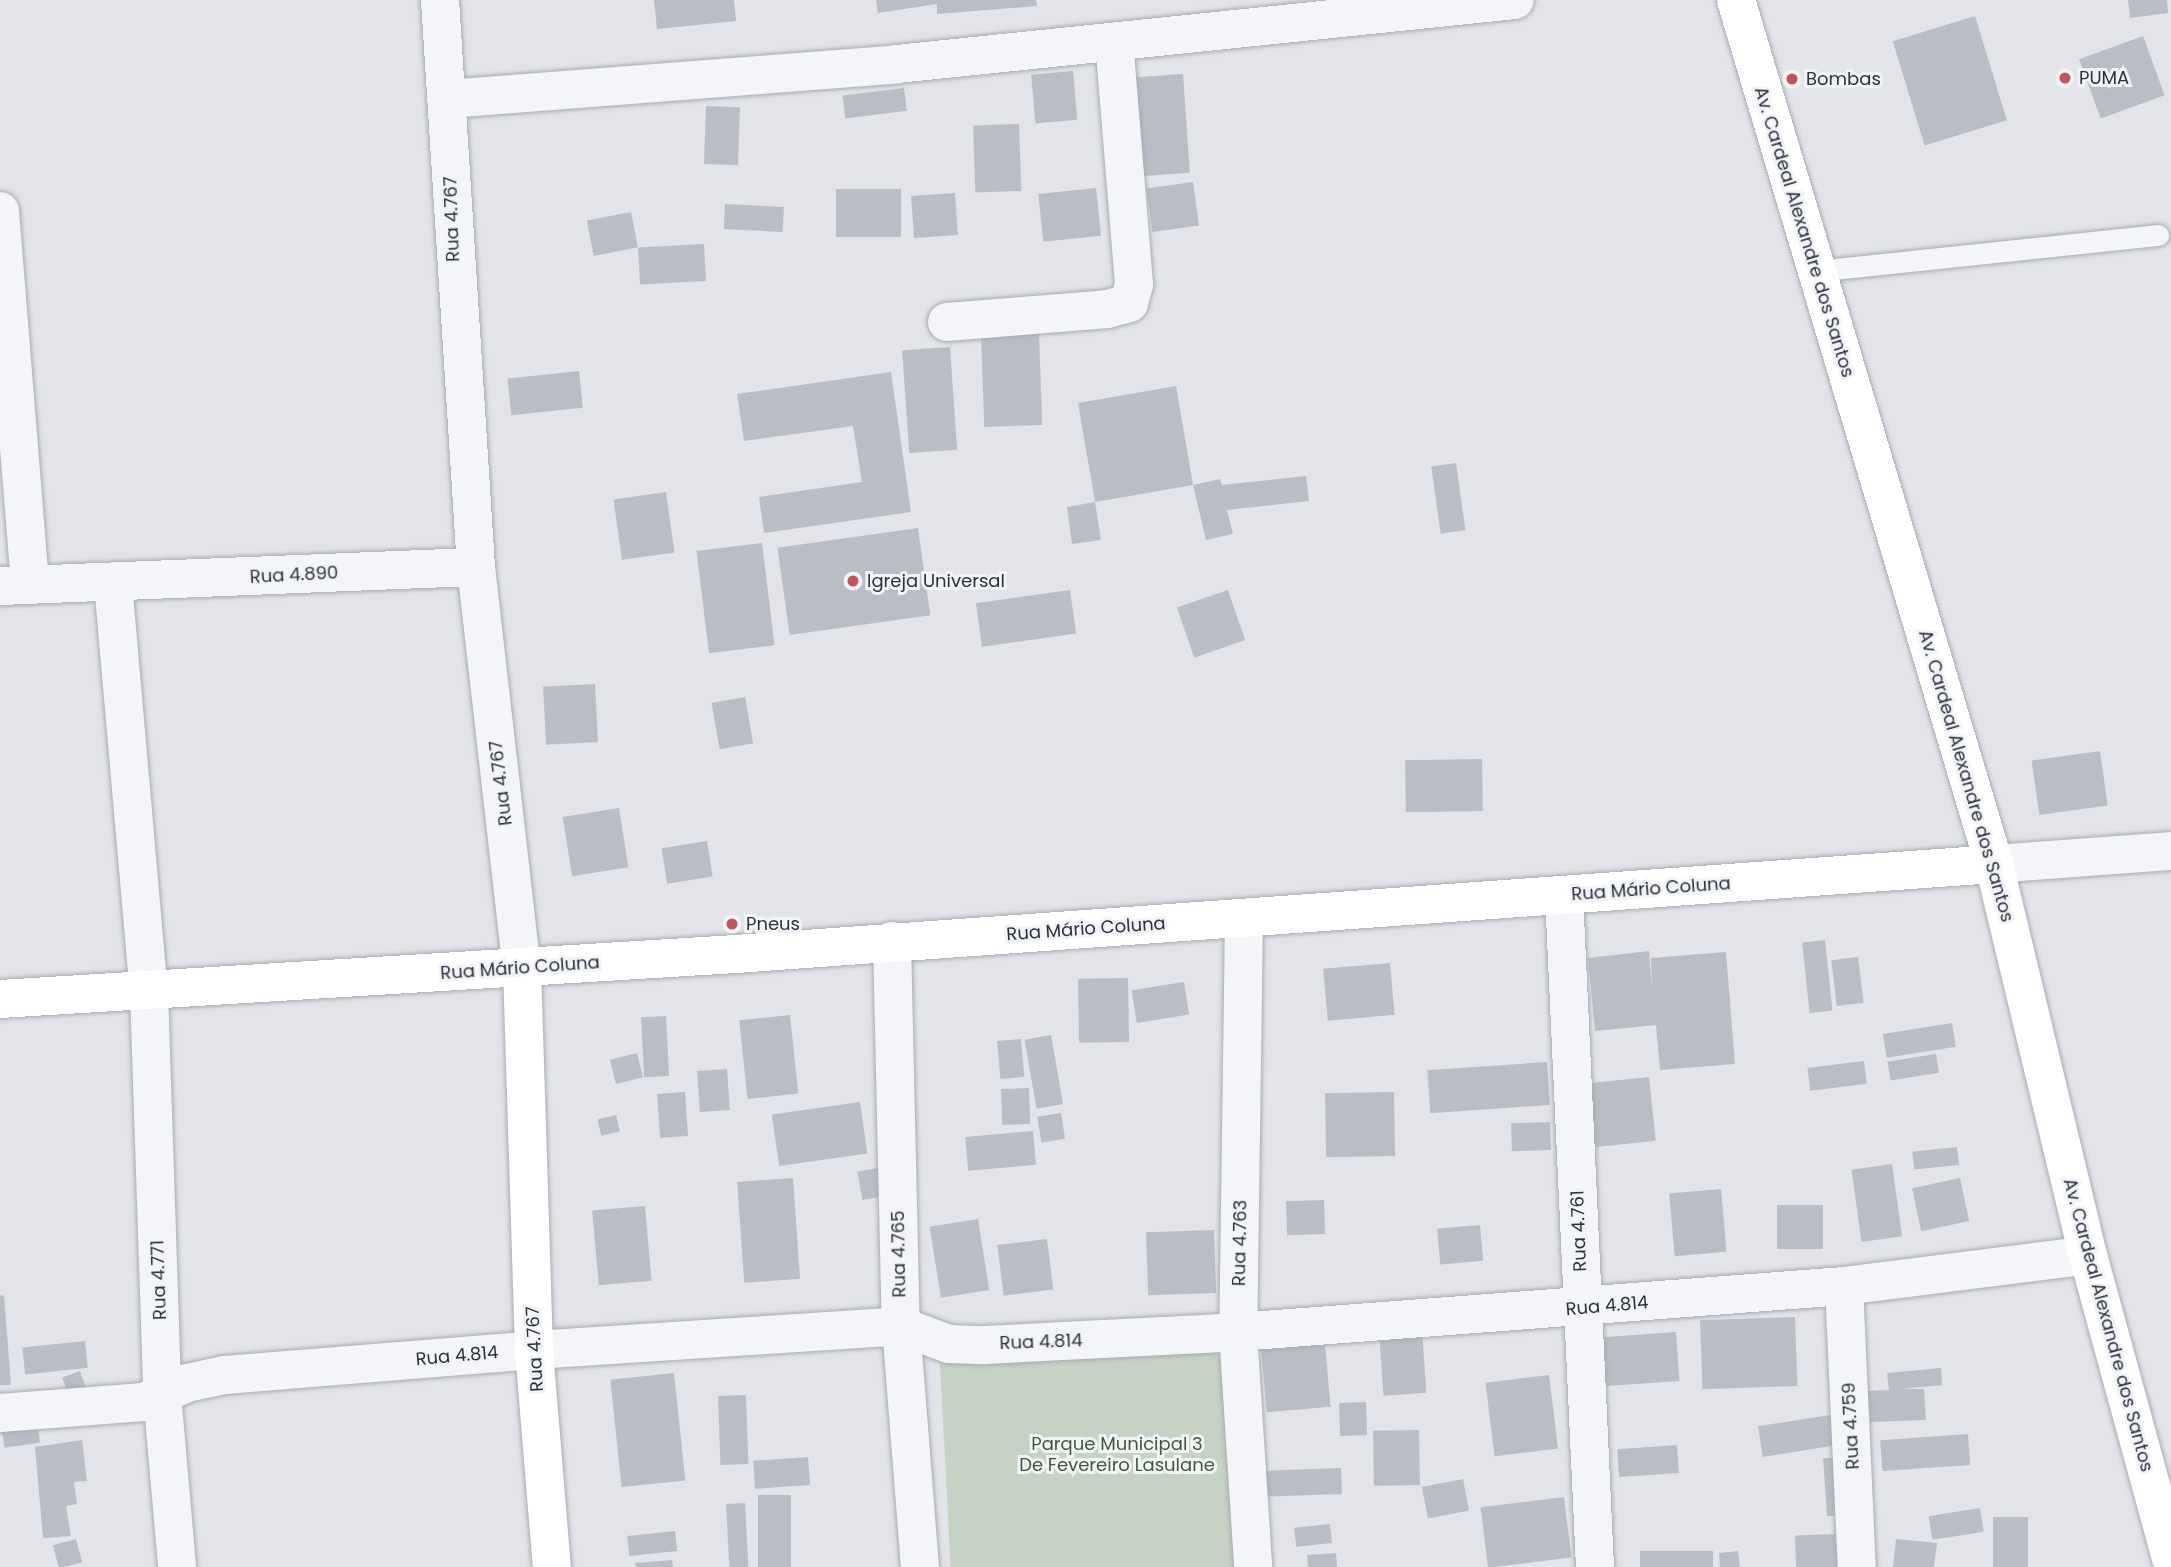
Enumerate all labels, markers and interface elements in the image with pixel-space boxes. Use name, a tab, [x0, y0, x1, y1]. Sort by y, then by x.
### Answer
place label: PUMA	[2079, 67, 2129, 89]
place label: Bombas	[1806, 68, 1881, 90]
marker: PUMA	[2057, 70, 2073, 86]
marker: Bombas	[1784, 71, 1800, 87]
street label: Av. Cardeal Alexandre dos Santos	[1749, 84, 1859, 380]
street label: Rua 4.767	[440, 176, 464, 262]
street label: Rua 4.890	[249, 562, 339, 588]
place label: Igreja Universal	[867, 570, 1005, 592]
marker: Igreja Universal	[845, 573, 861, 589]
street label: Av. Cardeal Alexandre dos Santos	[1914, 627, 2018, 925]
street label: Rua 4.767	[485, 739, 517, 827]
street label: Rua Mário Coluna	[1571, 873, 1731, 905]
place label: Pneus	[746, 913, 800, 935]
street label: Rua Mário Coluna	[1006, 913, 1166, 945]
marker: Pneus	[724, 916, 740, 932]
street label: Rua Mário Coluna	[440, 952, 600, 984]
street label: Av. Cardeal Alexandre dos Santos	[2058, 1176, 2158, 1474]
street label: Rua 4.761	[1567, 1190, 1591, 1272]
street label: Rua 4.763	[1228, 1200, 1252, 1286]
street label: Rua 4.765	[887, 1210, 911, 1298]
street label: Rua 4.771	[147, 1240, 171, 1320]
street label: Rua 4.814	[1565, 1292, 1649, 1320]
street label: Rua 4.767	[522, 1306, 548, 1392]
street label: Rua 4.814	[999, 1330, 1083, 1354]
street label: Rua 4.814	[415, 1342, 499, 1370]
street label: Rua 4.759	[1838, 1382, 1864, 1470]
park label: Parque Municipal 3 De Fevereiro Lasulane	[1019, 1434, 1215, 1476]

